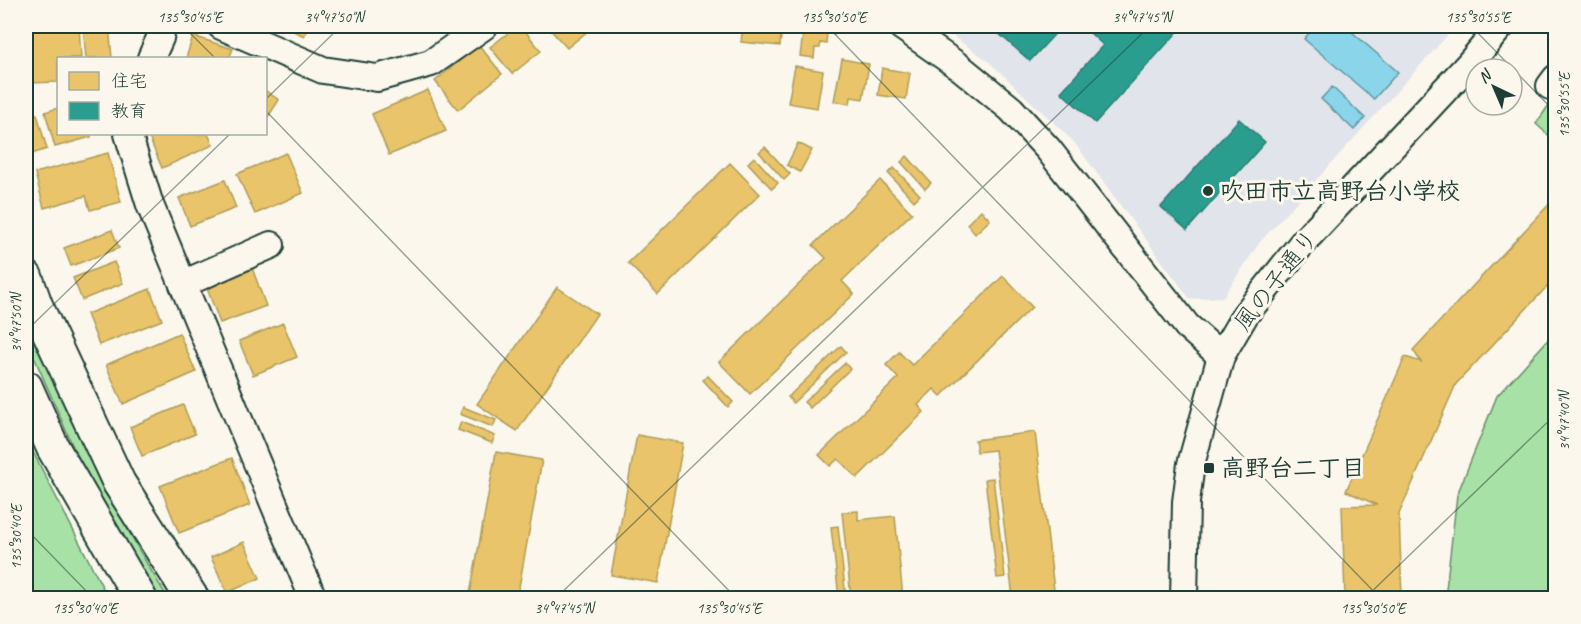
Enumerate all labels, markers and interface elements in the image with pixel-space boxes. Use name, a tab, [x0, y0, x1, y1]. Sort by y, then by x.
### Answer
text: 135°30'45"E	[158, 8, 224, 27]
text: 34°47'50"N	[304, 8, 367, 27]
text: 135°30'50"E	[802, 8, 868, 27]
text: 34°47'45"N	[1112, 8, 1175, 27]
text: 135°30'55"E	[1446, 8, 1512, 27]
legend	[57, 57, 267, 135]
north arrow	[1464, 57, 1524, 117]
text: N	[1474, 64, 1497, 88]
text: 住宅	[111, 70, 147, 92]
text: 135°30'55"E	[1555, 71, 1574, 137]
text: 教育	[111, 100, 147, 122]
place label: 吹田市立高野台小学校	[1220, 176, 1460, 206]
marker: 吹田市立高野台小学校	[1201, 184, 1215, 198]
street label: 風の子通り	[1227, 223, 1325, 337]
text: 34°47'50"N	[7, 290, 26, 353]
text: 34°47'40"N	[1555, 388, 1574, 451]
place label: 高野台二丁目	[1221, 453, 1365, 483]
marker: 高野台二丁目	[1202, 461, 1216, 475]
text: 135°30'40"E	[7, 503, 26, 569]
text: 135°30'40"E	[53, 599, 119, 618]
text: 34°47'45"N	[534, 599, 597, 618]
text: 135°30'45"E	[697, 599, 763, 618]
text: 135°30'50"E	[1341, 599, 1407, 618]

